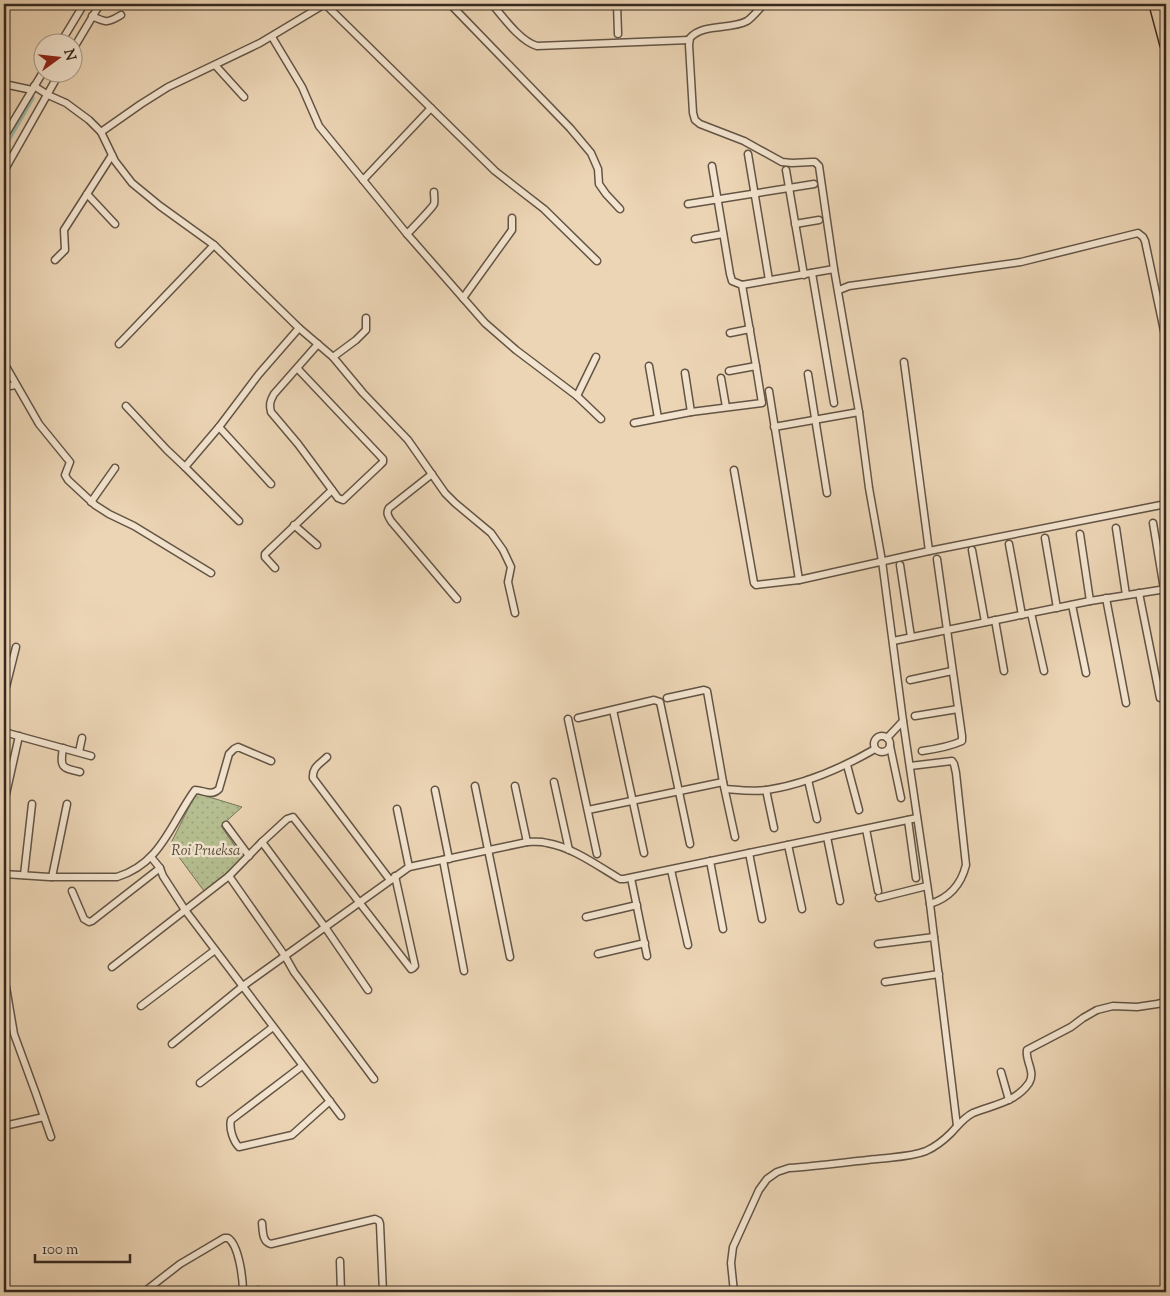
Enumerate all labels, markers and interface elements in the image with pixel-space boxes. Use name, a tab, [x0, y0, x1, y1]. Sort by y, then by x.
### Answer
north arrow	[32, 32, 82, 82]
text: N	[58, 47, 80, 63]
park label: Roi Prueksa	[171, 841, 241, 862]
scale bar	[35, 1231, 130, 1263]
text: 100 m	[42, 1240, 79, 1261]

